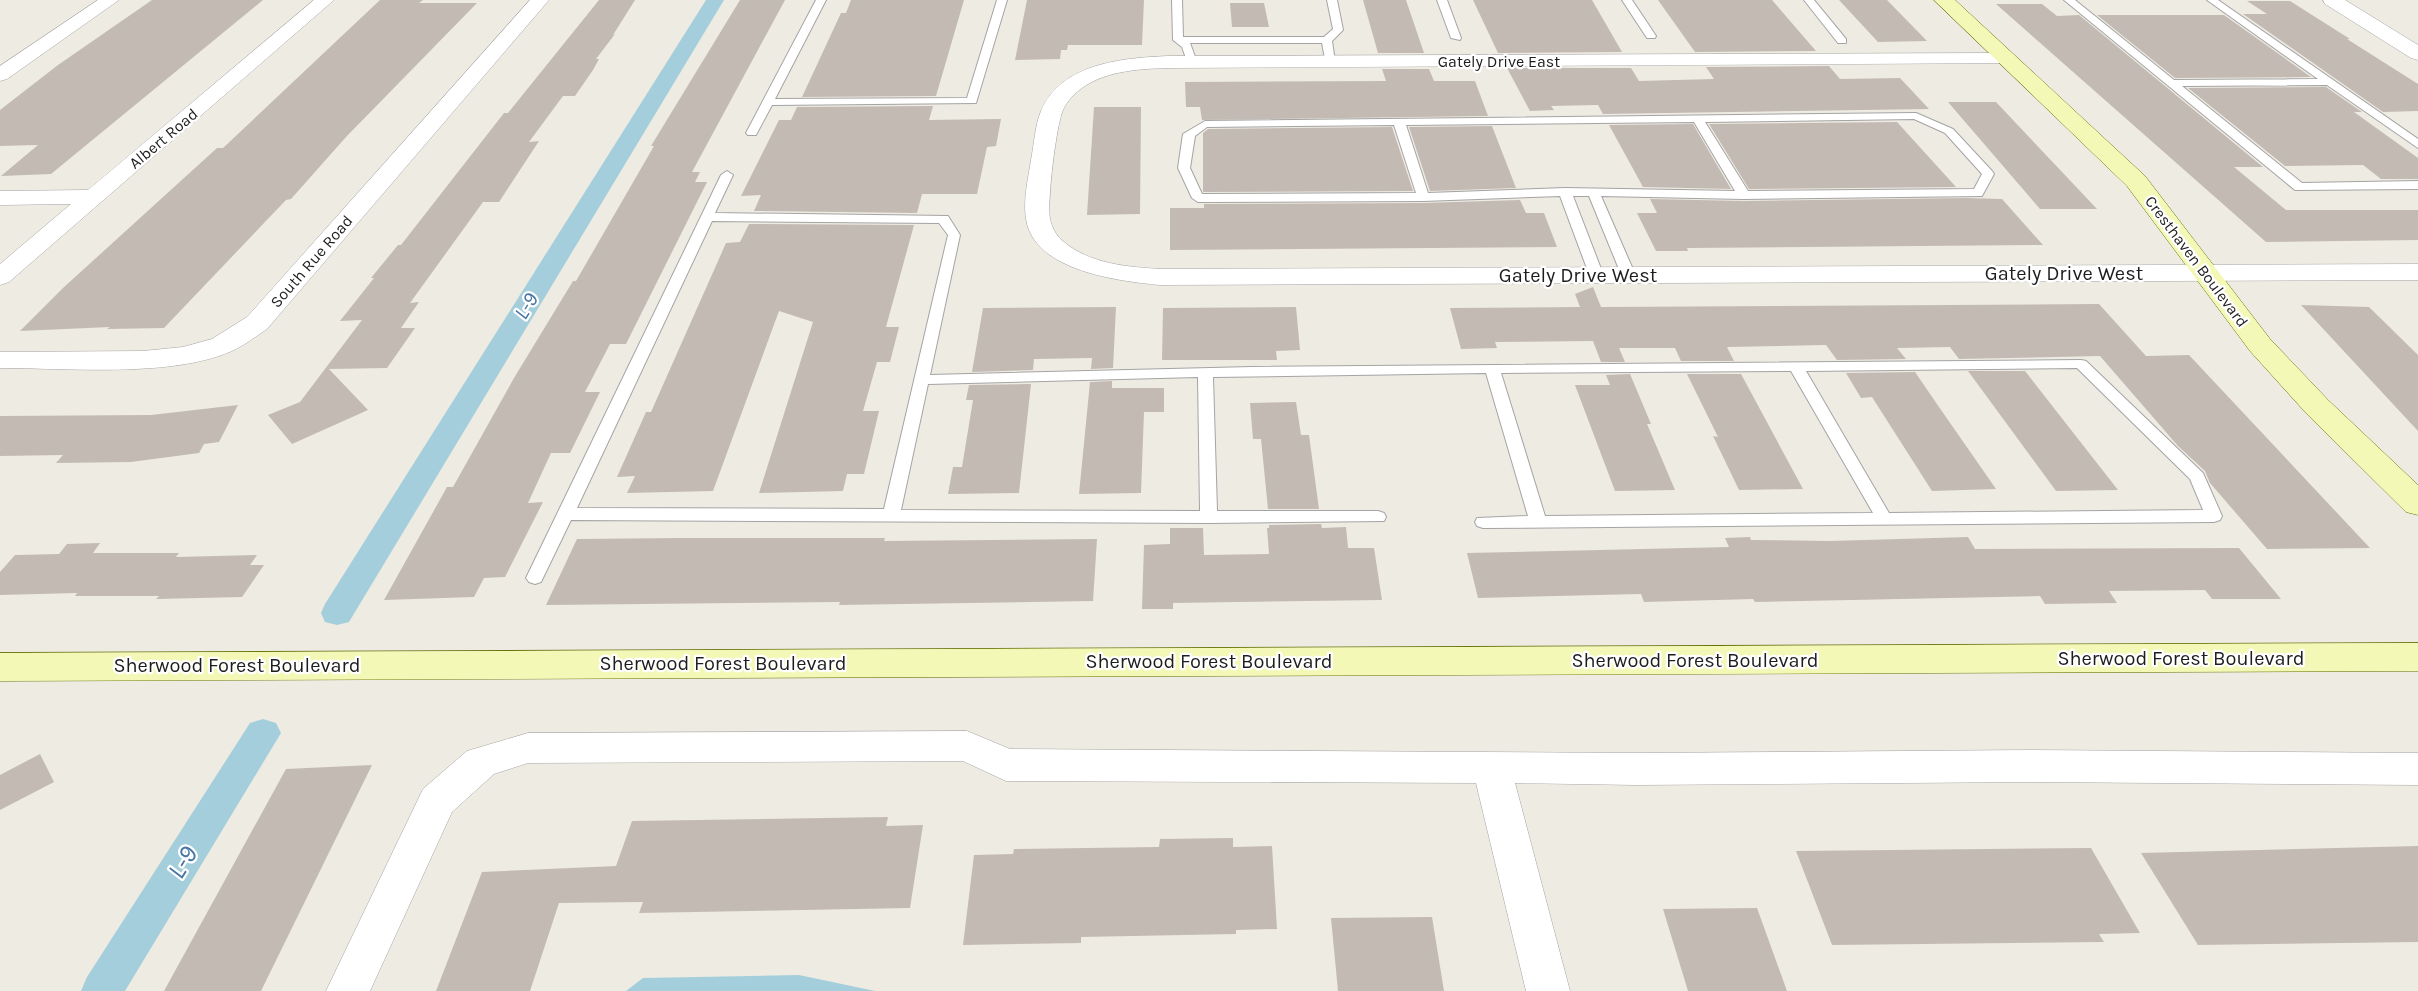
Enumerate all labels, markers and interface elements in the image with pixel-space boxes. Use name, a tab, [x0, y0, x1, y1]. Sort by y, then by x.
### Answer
street label: Gately Drive East	[1438, 52, 1560, 71]
street label: Albert Road	[125, 104, 202, 173]
street label: Cresthaven Boulevard	[2141, 192, 2252, 331]
street label: South Rue Road	[266, 211, 357, 311]
street label: Gately Drive West	[1985, 262, 2144, 285]
street label: Gately Drive West	[1499, 264, 1658, 287]
water label: L-9	[509, 288, 543, 324]
street label: Sherwood Forest Boulevard	[2057, 647, 2305, 670]
street label: Sherwood Forest Boulevard	[1571, 649, 1819, 672]
street label: Sherwood Forest Boulevard	[1085, 650, 1333, 673]
street label: Sherwood Forest Boulevard	[599, 652, 847, 675]
street label: Sherwood Forest Boulevard	[113, 654, 361, 677]
water label: L-9	[161, 840, 204, 884]

